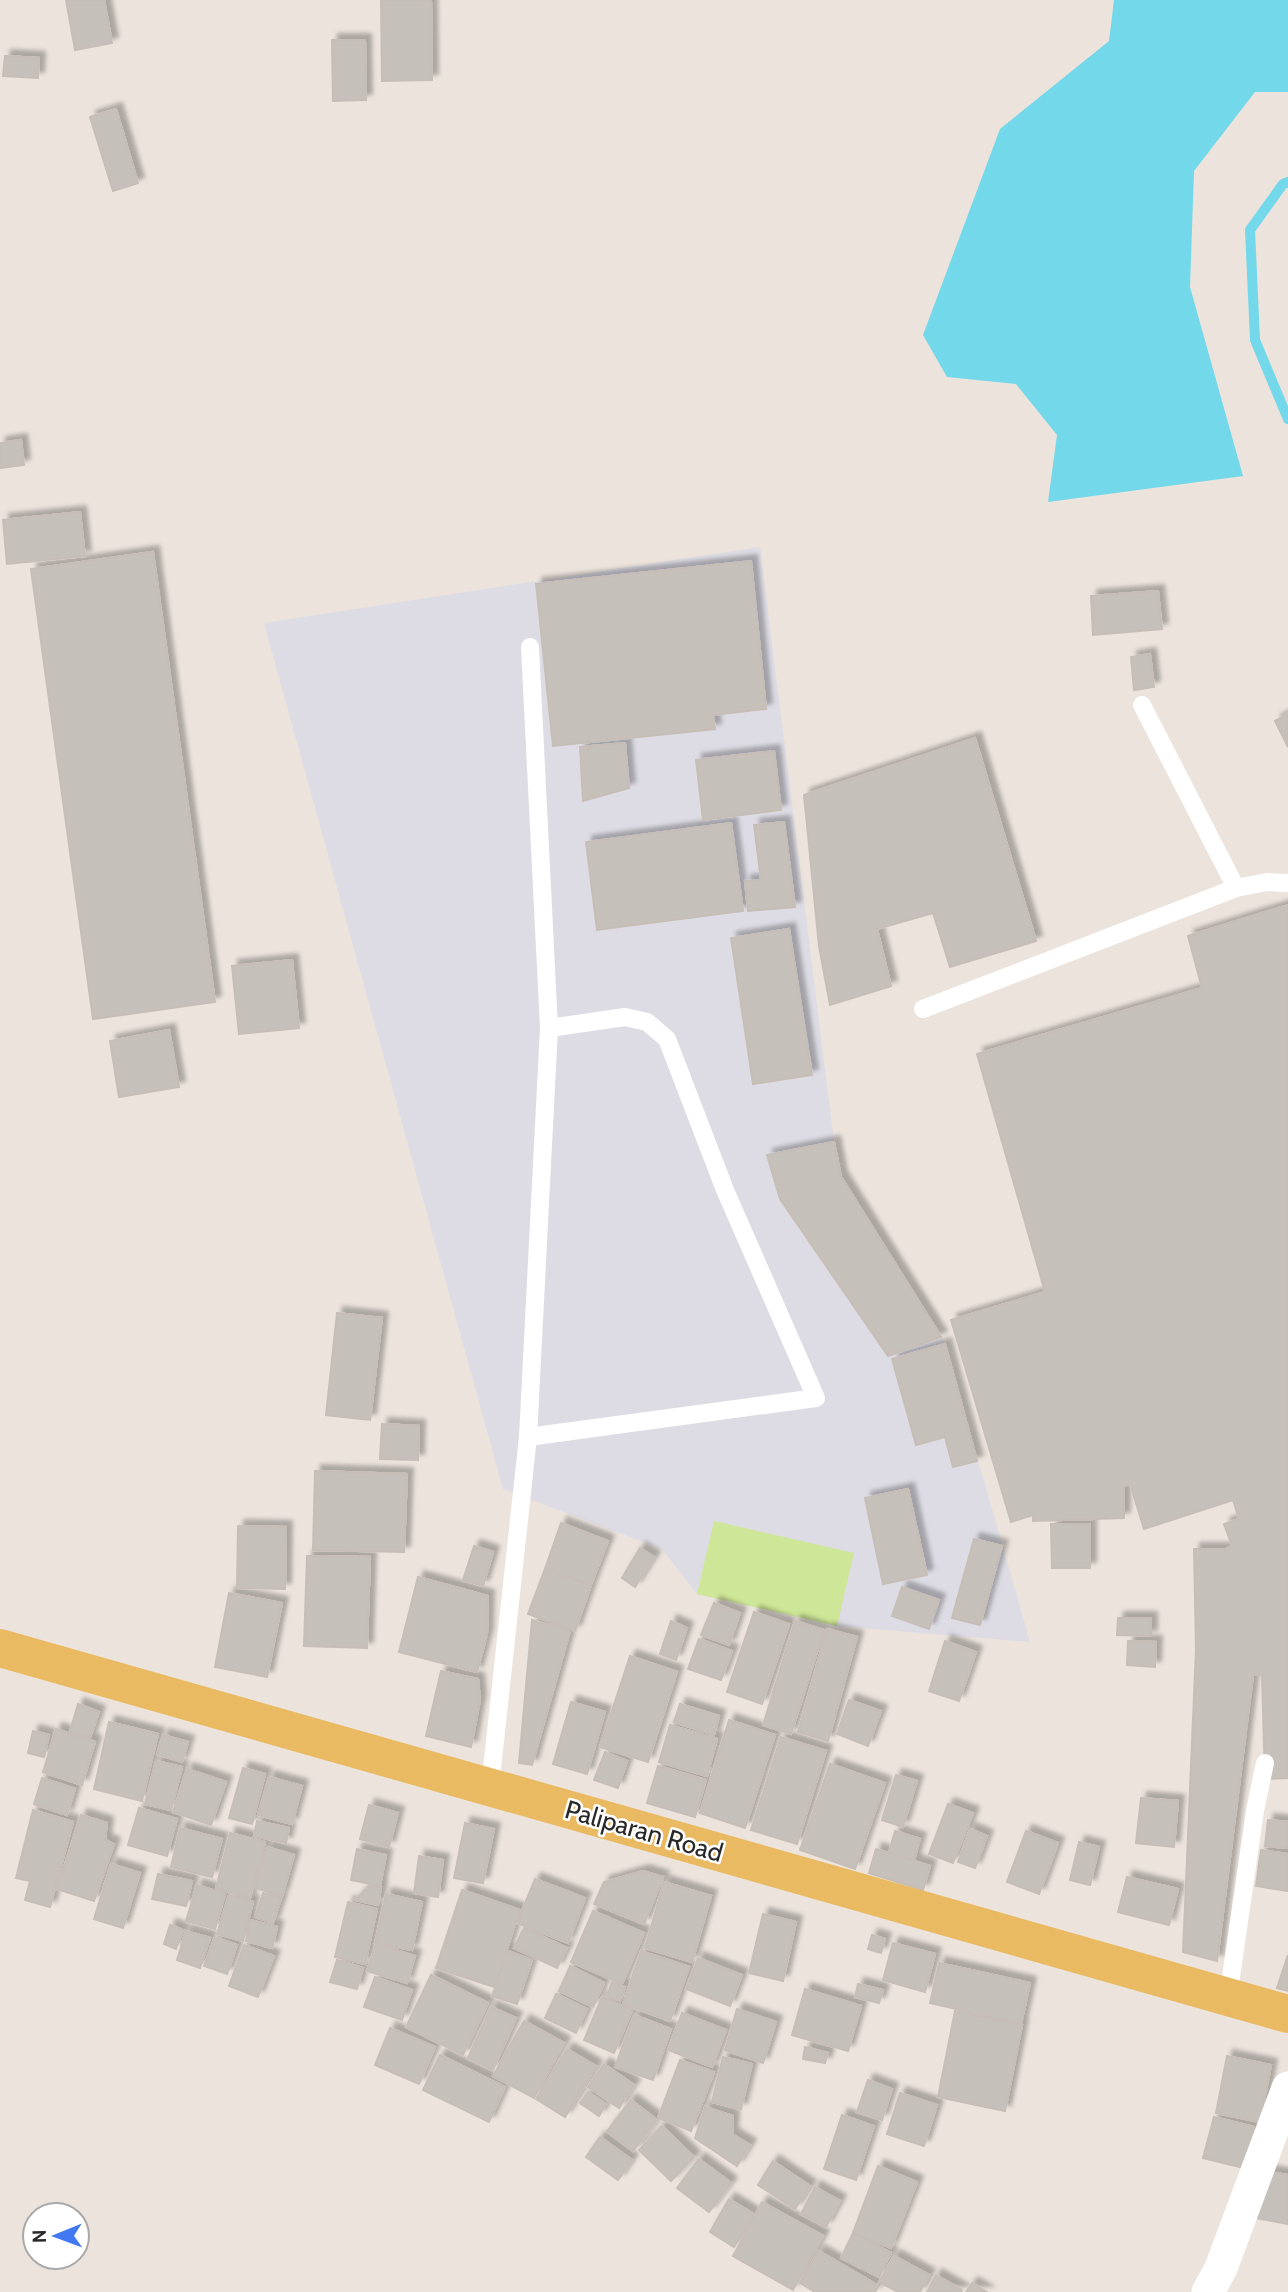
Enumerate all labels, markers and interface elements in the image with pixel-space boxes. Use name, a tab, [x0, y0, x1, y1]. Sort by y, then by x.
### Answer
street label: Paliparan Road	[561, 1793, 727, 1869]
north arrow	[21, 2201, 91, 2271]
text: N	[28, 2229, 51, 2243]

